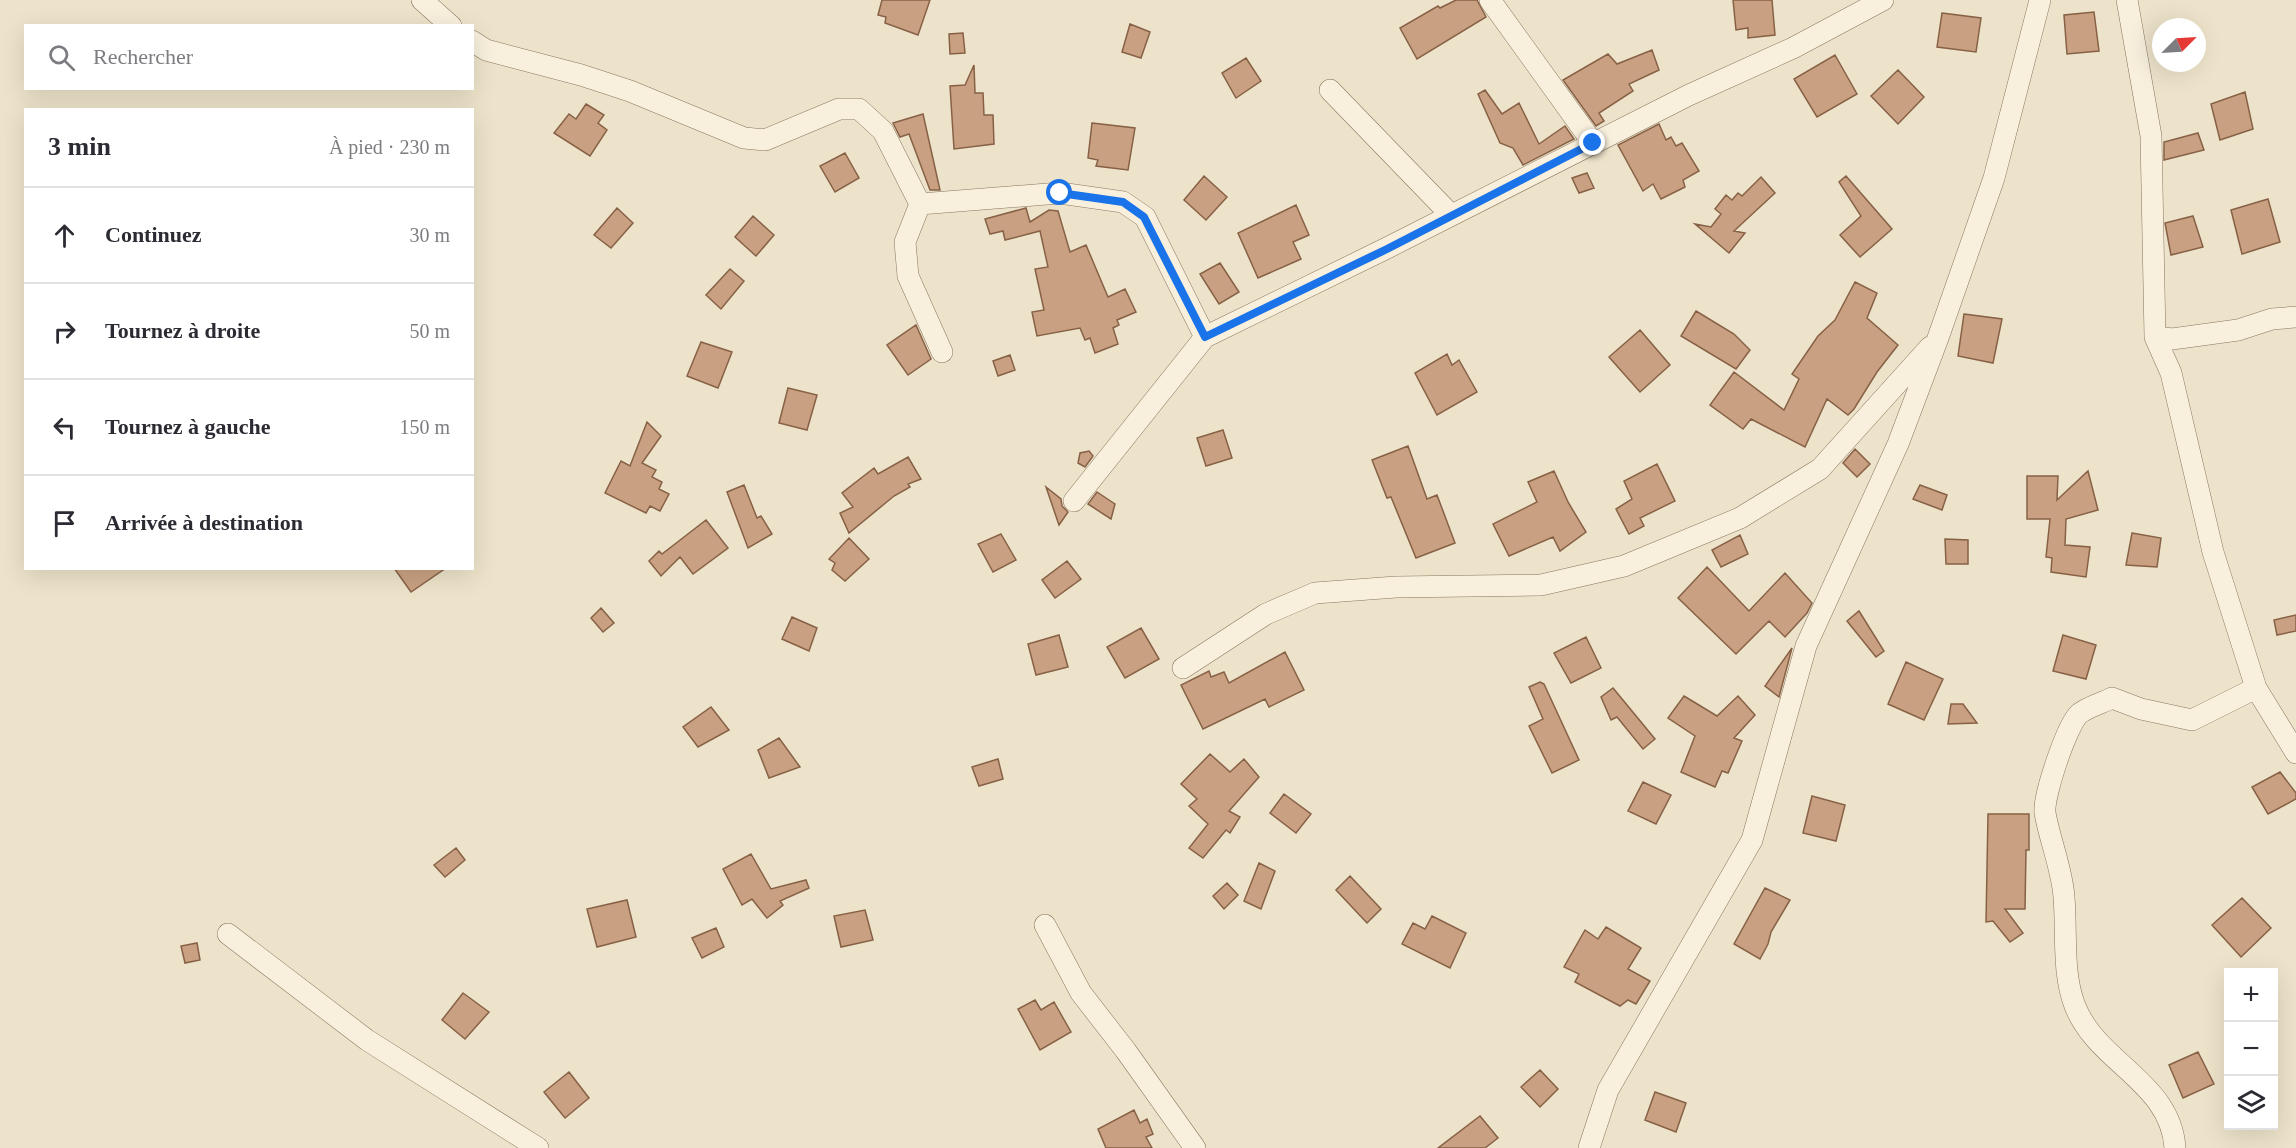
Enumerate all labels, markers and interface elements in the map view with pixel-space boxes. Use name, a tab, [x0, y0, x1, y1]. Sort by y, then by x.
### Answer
north arrow	[2152, 18, 2206, 72]
search box	[24, 24, 474, 90]
icon: search	[45, 41, 78, 74]
text: Rechercher	[93, 44, 193, 69]
route end	[1579, 129, 1605, 155]
text: 3 min	[48, 132, 111, 161]
text: À pied · 230 m	[329, 136, 450, 158]
route start	[1046, 179, 1072, 205]
icon: ahead	[48, 219, 81, 252]
text: Continuez	[105, 222, 202, 247]
text: 30 m	[409, 224, 450, 246]
icon: right	[48, 315, 81, 348]
text: Tournez à droite	[105, 318, 260, 343]
text: 50 m	[409, 320, 450, 342]
icon: left	[48, 411, 81, 444]
text: Tournez à gauche	[105, 414, 270, 439]
text: 150 m	[399, 416, 450, 438]
icon: arrive	[48, 507, 81, 540]
text: Arrivée à destination	[105, 510, 303, 535]
map controls	[2224, 968, 2278, 1130]
button: +	[2224, 968, 2278, 1022]
button: −	[2224, 1022, 2278, 1076]
button: layers	[2224, 1076, 2278, 1130]

